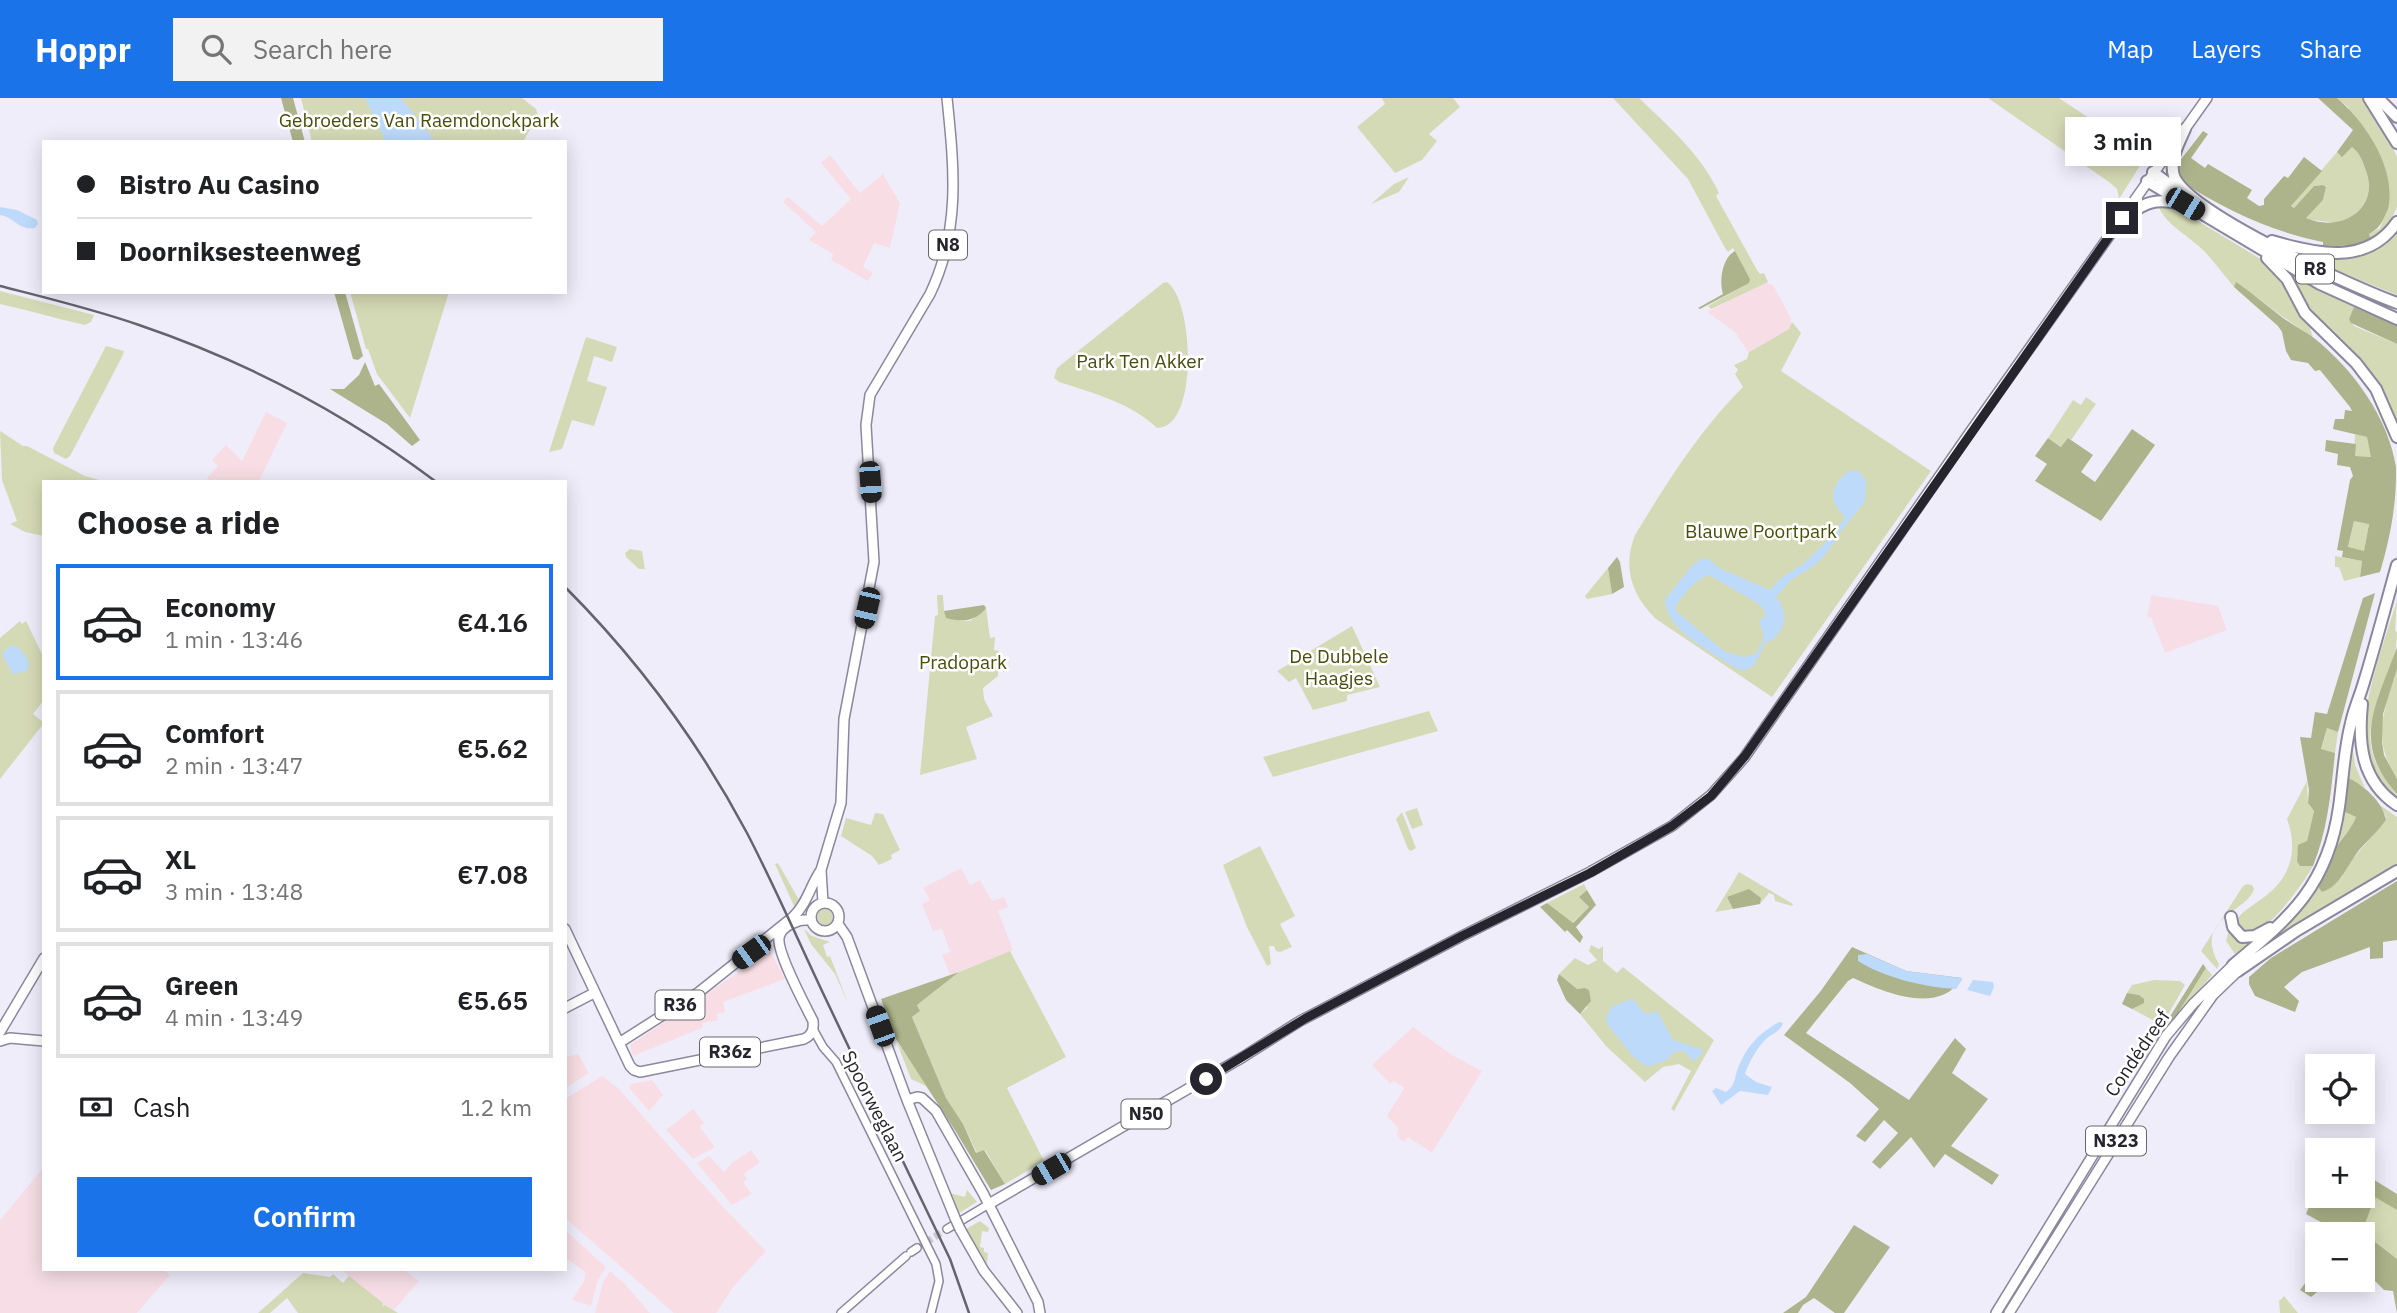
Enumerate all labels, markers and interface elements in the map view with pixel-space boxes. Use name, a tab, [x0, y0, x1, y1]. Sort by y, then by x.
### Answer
search box	[173, 18, 663, 81]
text: Hoppr	[35, 28, 131, 71]
icon: search	[197, 30, 235, 68]
text: Search here	[253, 32, 392, 66]
text: Map	[2107, 33, 2154, 65]
text: Layers	[2192, 33, 2262, 65]
text: Share	[2300, 33, 2362, 65]
park label: Gebroeders Van Raemdonckpark	[279, 108, 559, 132]
callout: 3 min	[2064, 116, 2180, 166]
text: 3 min	[2093, 126, 2153, 156]
text: Bistro Au Casino	[119, 167, 320, 201]
car	[2162, 184, 2209, 224]
route end	[2106, 202, 2138, 234]
road number: N8	[929, 230, 967, 260]
text: Doorniksesteenweg	[119, 234, 360, 268]
road number: R8	[2296, 254, 2334, 284]
park label: Park Ten Akker	[1076, 349, 1204, 373]
car	[859, 460, 882, 504]
text: Choose a ride	[77, 501, 280, 543]
park label: Blauwe Poortpark	[1685, 519, 1837, 543]
car	[853, 585, 882, 631]
text: Economy	[165, 590, 276, 624]
icon: car	[81, 591, 144, 654]
text: €4.16	[457, 605, 528, 639]
text: 1 min · 13:46	[165, 624, 303, 654]
park label: De Dubbele Haagjes	[1289, 644, 1389, 690]
park label: Pradopark	[919, 650, 1007, 674]
text: Comfort	[165, 716, 264, 750]
icon: car	[81, 717, 144, 780]
text: €5.62	[457, 731, 528, 765]
text: 2 min · 13:47	[165, 750, 303, 780]
text: XL	[165, 842, 196, 876]
icon: car	[81, 843, 144, 906]
text: €7.08	[457, 857, 528, 891]
text: 3 min · 13:48	[165, 876, 303, 906]
car	[728, 931, 775, 973]
text: Green	[165, 968, 239, 1002]
icon: car	[81, 969, 144, 1032]
text: €5.65	[457, 983, 528, 1017]
road number: R36	[656, 991, 704, 1020]
text: 4 min · 13:49	[165, 1002, 303, 1032]
car	[863, 1003, 898, 1049]
street label: Condédreef	[2099, 1005, 2175, 1101]
road number: R36z	[700, 1037, 760, 1066]
street label: Spoorweglaan	[837, 1046, 913, 1166]
map controls	[2305, 1054, 2375, 1292]
button: locate	[2305, 1054, 2375, 1124]
route start	[1190, 1063, 1222, 1095]
icon: cash	[77, 1088, 115, 1126]
text: Cash	[133, 1090, 190, 1124]
text: 1.2 km	[461, 1092, 532, 1122]
road number: N50	[1122, 1099, 1170, 1128]
road number: N323	[2086, 1126, 2146, 1156]
button: +	[2305, 1138, 2375, 1208]
car	[1028, 1149, 1075, 1189]
button: Confirm	[77, 1177, 532, 1257]
button: −	[2305, 1222, 2375, 1292]

